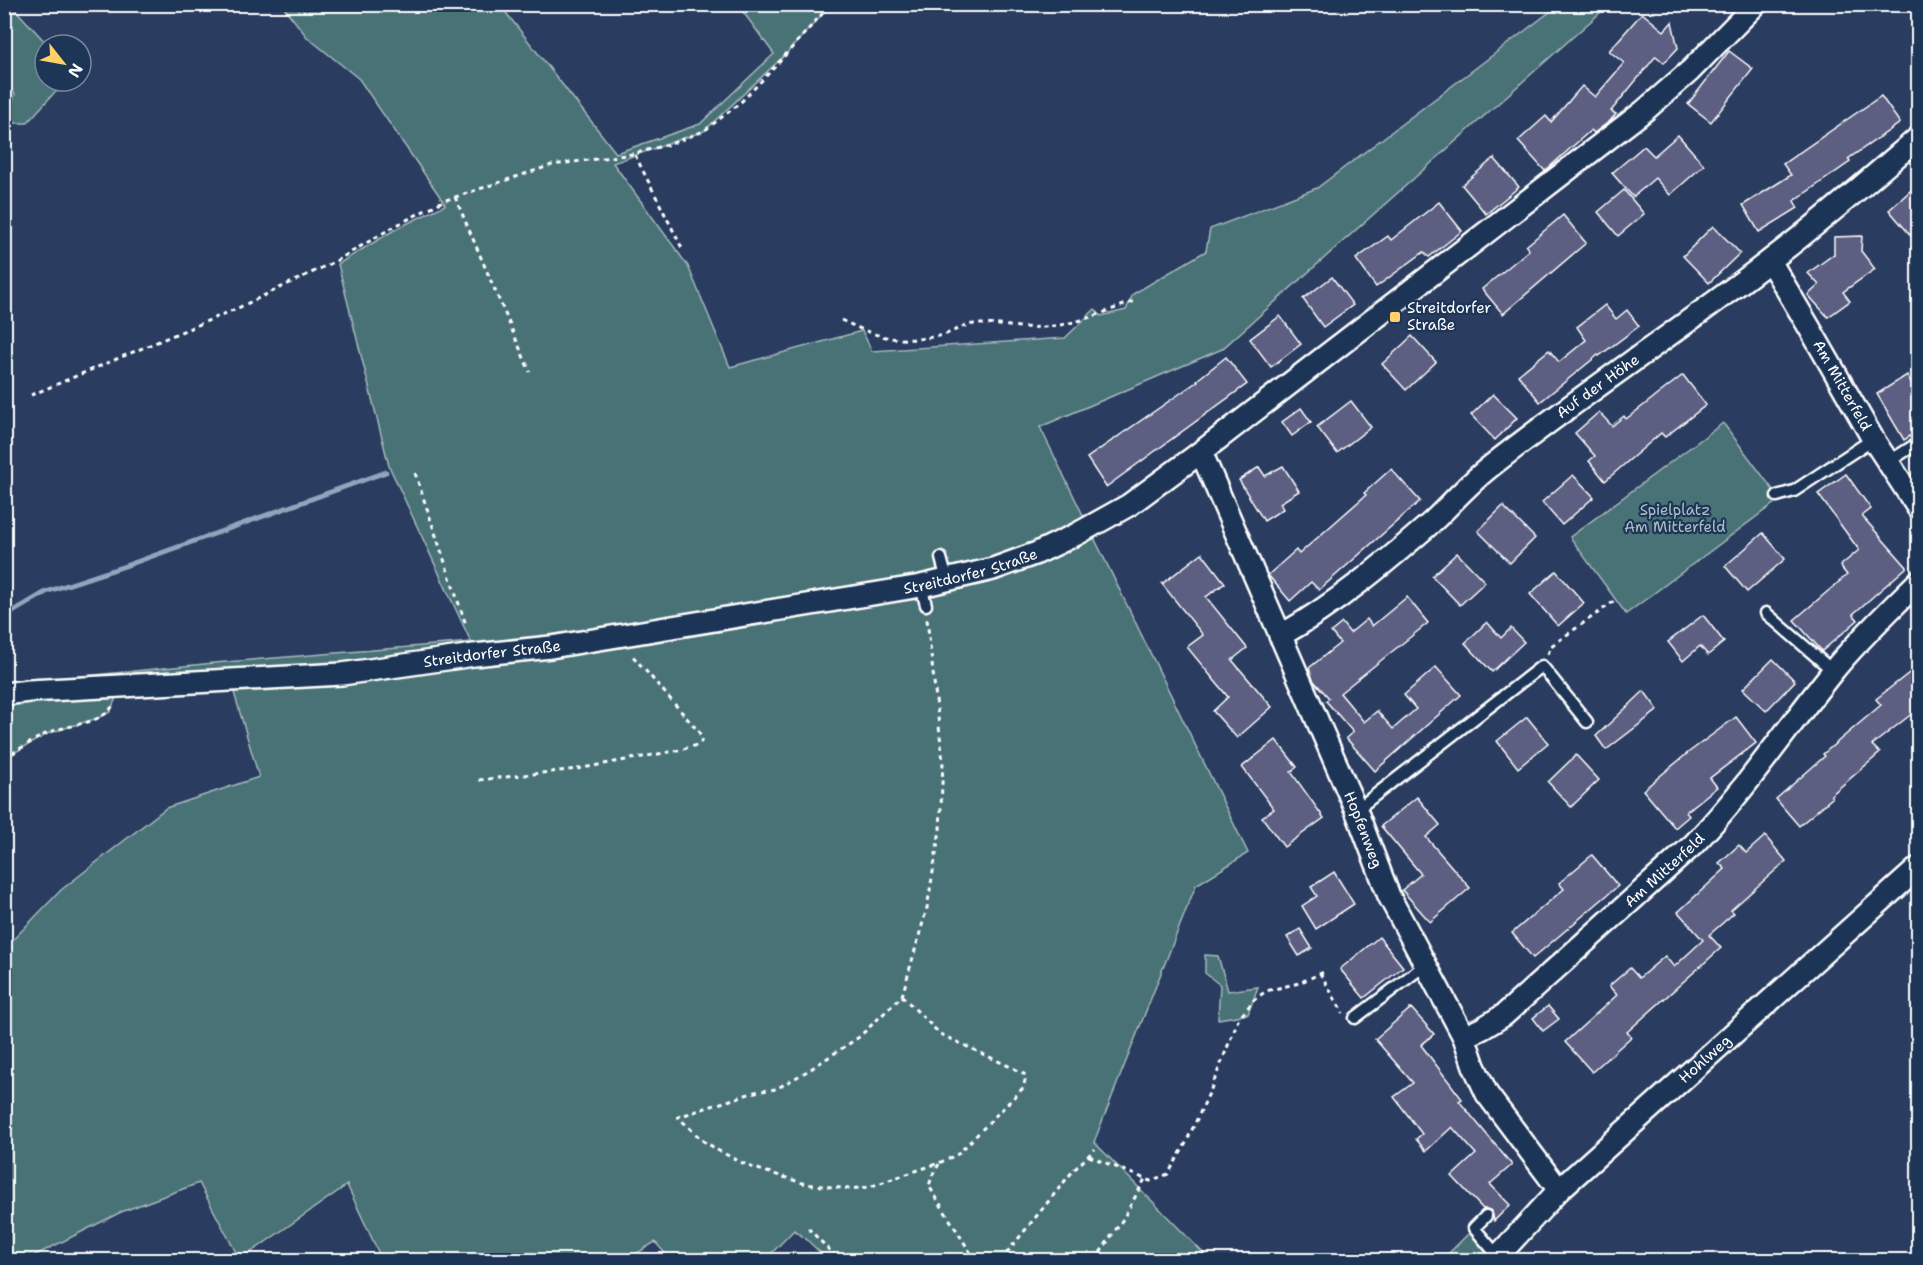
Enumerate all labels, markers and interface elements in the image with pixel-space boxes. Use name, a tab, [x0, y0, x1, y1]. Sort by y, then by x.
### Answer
north arrow	[33, 33, 93, 93]
text: N	[63, 60, 88, 81]
place label: Streitdorfer Straße	[1407, 298, 1491, 335]
marker: Streitdorfer Straße	[1388, 310, 1402, 324]
street label: Am Mitterfeld	[1808, 336, 1877, 435]
street label: Auf der Höhe	[1552, 350, 1643, 423]
park label: Spielplatz Am Mitterfeld	[1624, 500, 1726, 537]
street label: Streitdorfer Straße	[902, 544, 1040, 599]
street label: Streitdorfer Straße	[422, 636, 562, 672]
street label: Hopfenweg	[1339, 788, 1387, 871]
street label: Am Mitterfeld	[1620, 828, 1710, 912]
street label: Hohlweg	[1675, 1030, 1735, 1088]

